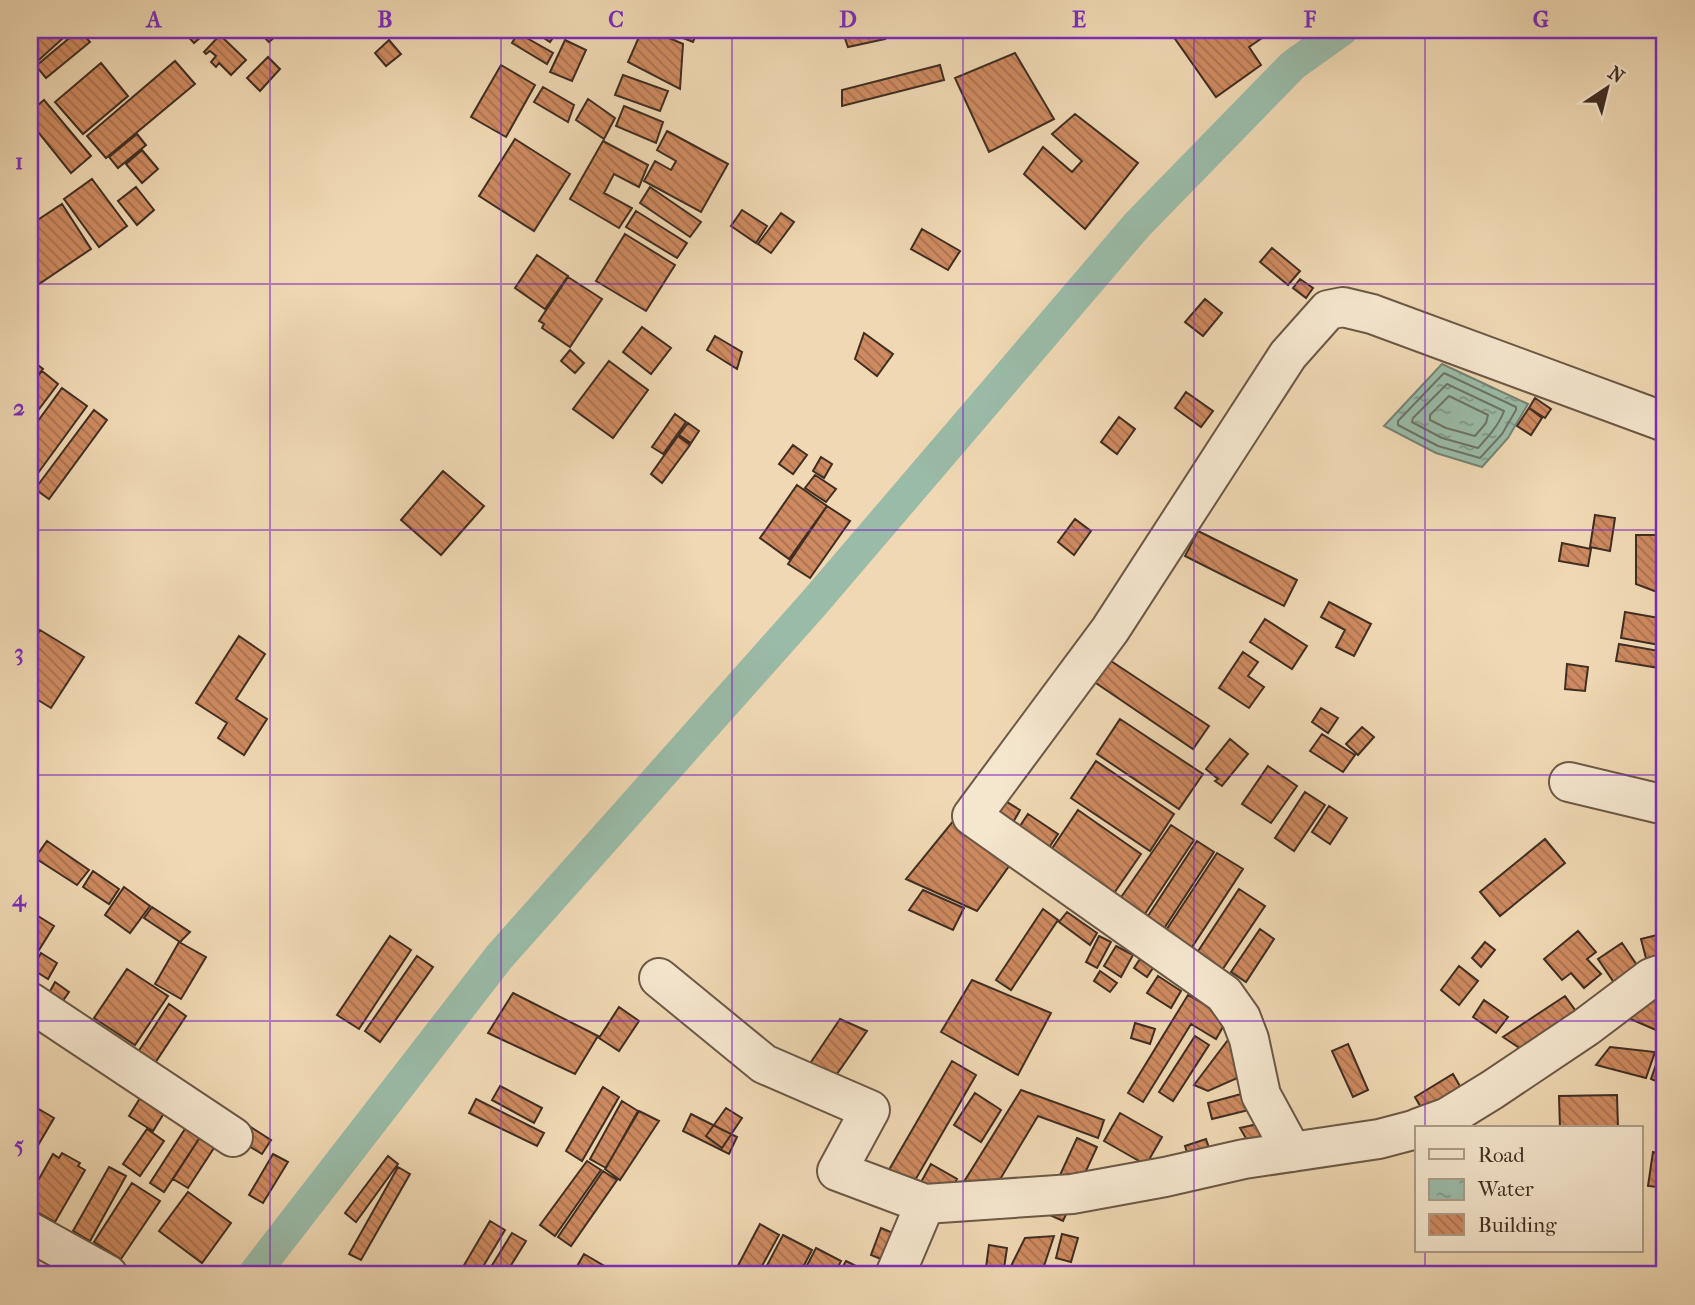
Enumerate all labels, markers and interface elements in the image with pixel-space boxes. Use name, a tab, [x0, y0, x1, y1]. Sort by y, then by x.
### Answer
text: A	[145, 6, 163, 33]
text: B	[378, 6, 393, 33]
text: C	[608, 6, 624, 33]
text: D	[839, 6, 857, 33]
text: E	[1072, 6, 1086, 33]
text: F	[1303, 6, 1317, 33]
text: G	[1533, 6, 1549, 33]
north arrow	[1572, 52, 1642, 122]
text: N	[1604, 62, 1629, 88]
text: 1	[15, 148, 23, 175]
text: 2	[13, 394, 25, 421]
text: 3	[14, 639, 24, 666]
text: 4	[11, 885, 27, 912]
legend	[1415, 1126, 1642, 1252]
text: 5	[14, 1131, 24, 1158]
text: Road	[1478, 1143, 1525, 1167]
text: Water	[1477, 1177, 1534, 1201]
text: Building	[1478, 1213, 1557, 1237]

